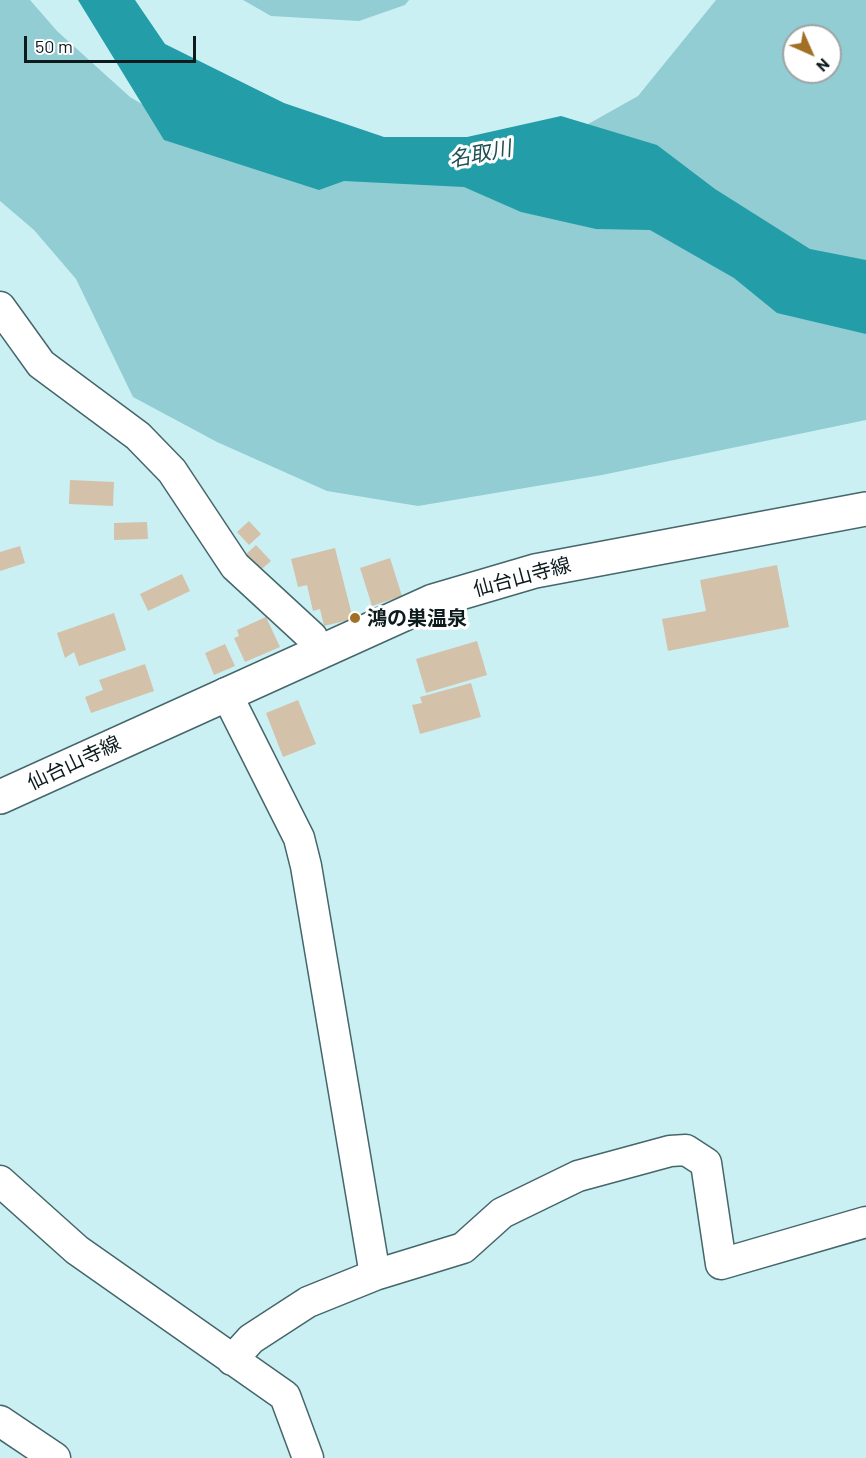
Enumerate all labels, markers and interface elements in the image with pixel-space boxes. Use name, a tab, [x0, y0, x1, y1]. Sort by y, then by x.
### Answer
scale bar	[27, 24, 200, 62]
north arrow	[782, 24, 842, 84]
text: 50 m	[35, 35, 73, 57]
text: N	[813, 55, 834, 76]
water label: 名取川	[447, 136, 513, 172]
street label: 仙台山寺線	[471, 552, 573, 602]
place label: 鴻の巣温泉	[367, 606, 467, 630]
marker: 鴻の巣温泉	[348, 611, 362, 625]
street label: 仙台山寺線	[24, 731, 124, 795]

